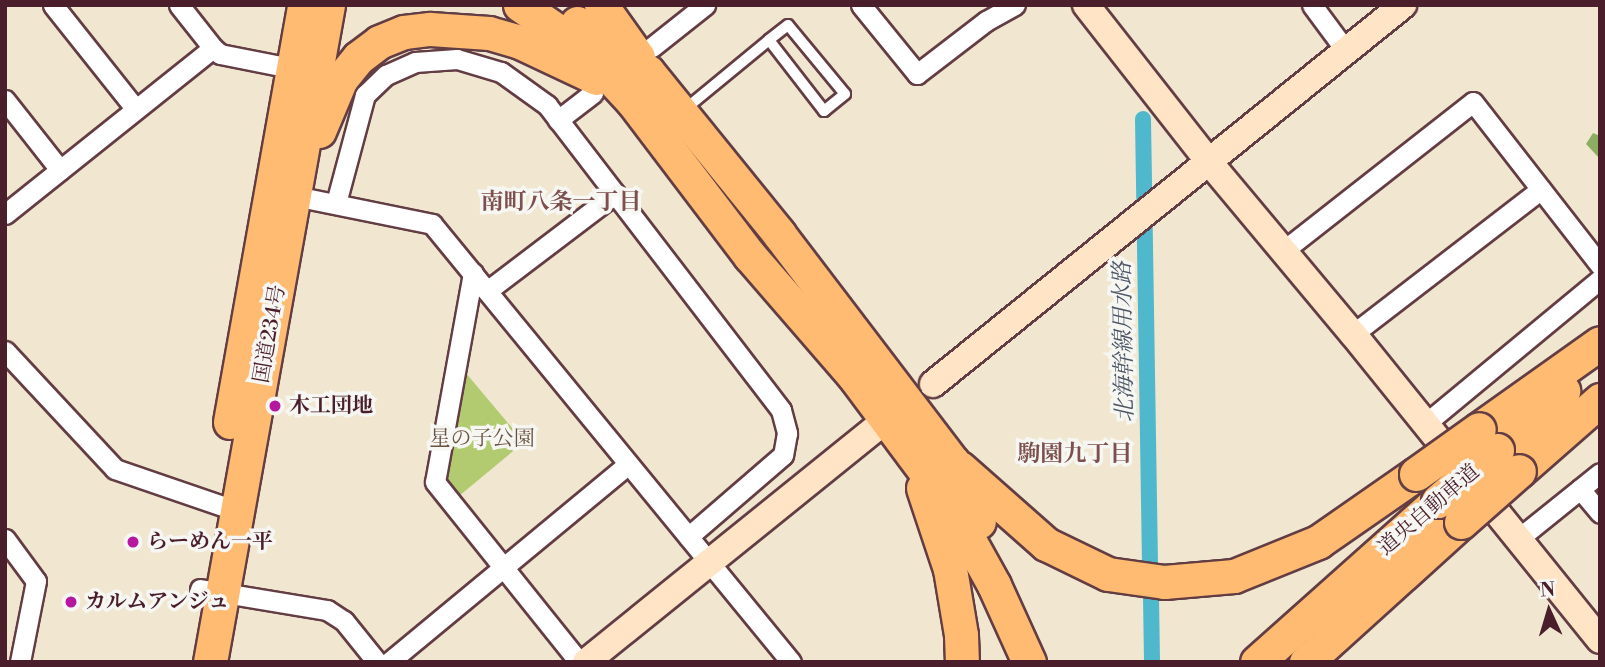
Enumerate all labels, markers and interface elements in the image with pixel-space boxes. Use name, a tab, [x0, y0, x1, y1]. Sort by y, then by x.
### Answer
district label: 南町八条一丁目	[481, 188, 641, 216]
water label: 北海幹線用水路	[1109, 261, 1139, 423]
street label: 国道234号	[249, 283, 291, 385]
place label: 木工団地	[289, 393, 373, 419]
marker: 木工団地	[267, 398, 283, 414]
park label: 星の子公園	[430, 426, 534, 452]
district label: 駒園九丁目	[1018, 440, 1132, 468]
street label: 道央自動車道	[1373, 459, 1485, 561]
place label: らーめん一平	[147, 529, 273, 555]
marker: らーめん一平	[125, 534, 141, 550]
north arrow	[1514, 576, 1584, 646]
text: N	[1539, 578, 1556, 603]
place label: カルムアンジュ	[85, 589, 232, 615]
marker: カルムアンジュ	[63, 594, 79, 610]

